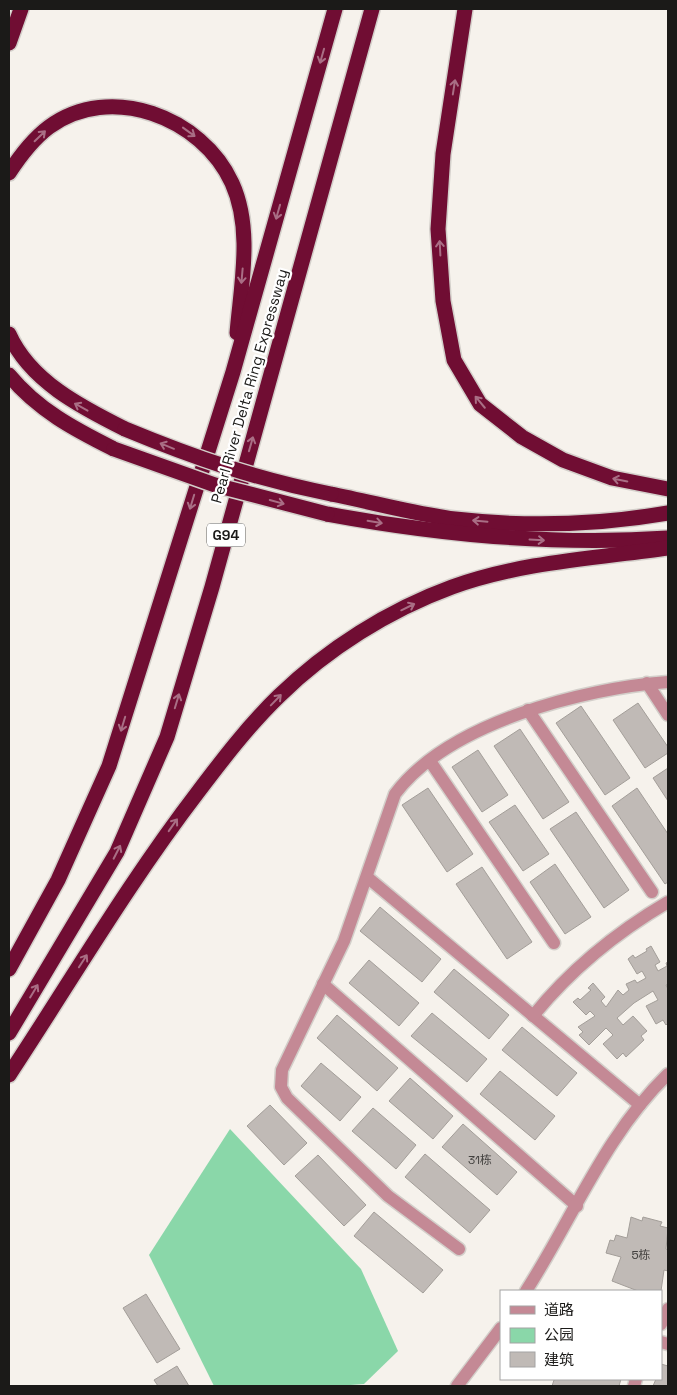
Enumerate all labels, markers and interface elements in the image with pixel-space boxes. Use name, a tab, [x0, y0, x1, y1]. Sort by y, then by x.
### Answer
one-way arrow	[317, 47, 327, 63]
one-way arrow	[449, 79, 459, 95]
one-way arrow	[182, 127, 196, 137]
one-way arrow	[34, 130, 46, 142]
one-way arrow	[273, 204, 283, 220]
one-way arrow	[435, 241, 444, 257]
street label: Pearl River Delta Ring Expressway	[206, 267, 292, 505]
one-way arrow	[237, 268, 247, 284]
one-way arrow	[475, 395, 486, 408]
one-way arrow	[74, 402, 89, 412]
one-way arrow	[247, 437, 257, 453]
one-way arrow	[160, 441, 175, 451]
one-way arrow	[613, 474, 629, 484]
one-way arrow	[187, 494, 197, 510]
one-way arrow	[268, 498, 284, 507]
one-way arrow	[473, 516, 489, 526]
one-way arrow	[367, 518, 383, 528]
road number: G94	[207, 524, 245, 546]
one-way arrow	[529, 536, 545, 545]
one-way arrow	[400, 601, 415, 611]
one-way arrow	[173, 694, 183, 710]
one-way arrow	[269, 694, 282, 706]
one-way arrow	[117, 716, 127, 732]
one-way arrow	[167, 819, 178, 832]
one-way arrow	[112, 844, 122, 859]
one-way arrow	[78, 954, 88, 968]
one-way arrow	[29, 985, 39, 999]
house number: 31栋	[468, 1152, 492, 1168]
house number: 5栋	[631, 1247, 651, 1263]
legend	[500, 1290, 662, 1380]
text: 道路	[544, 1300, 574, 1319]
text: 公园	[544, 1325, 574, 1344]
text: 建筑	[544, 1350, 574, 1369]

